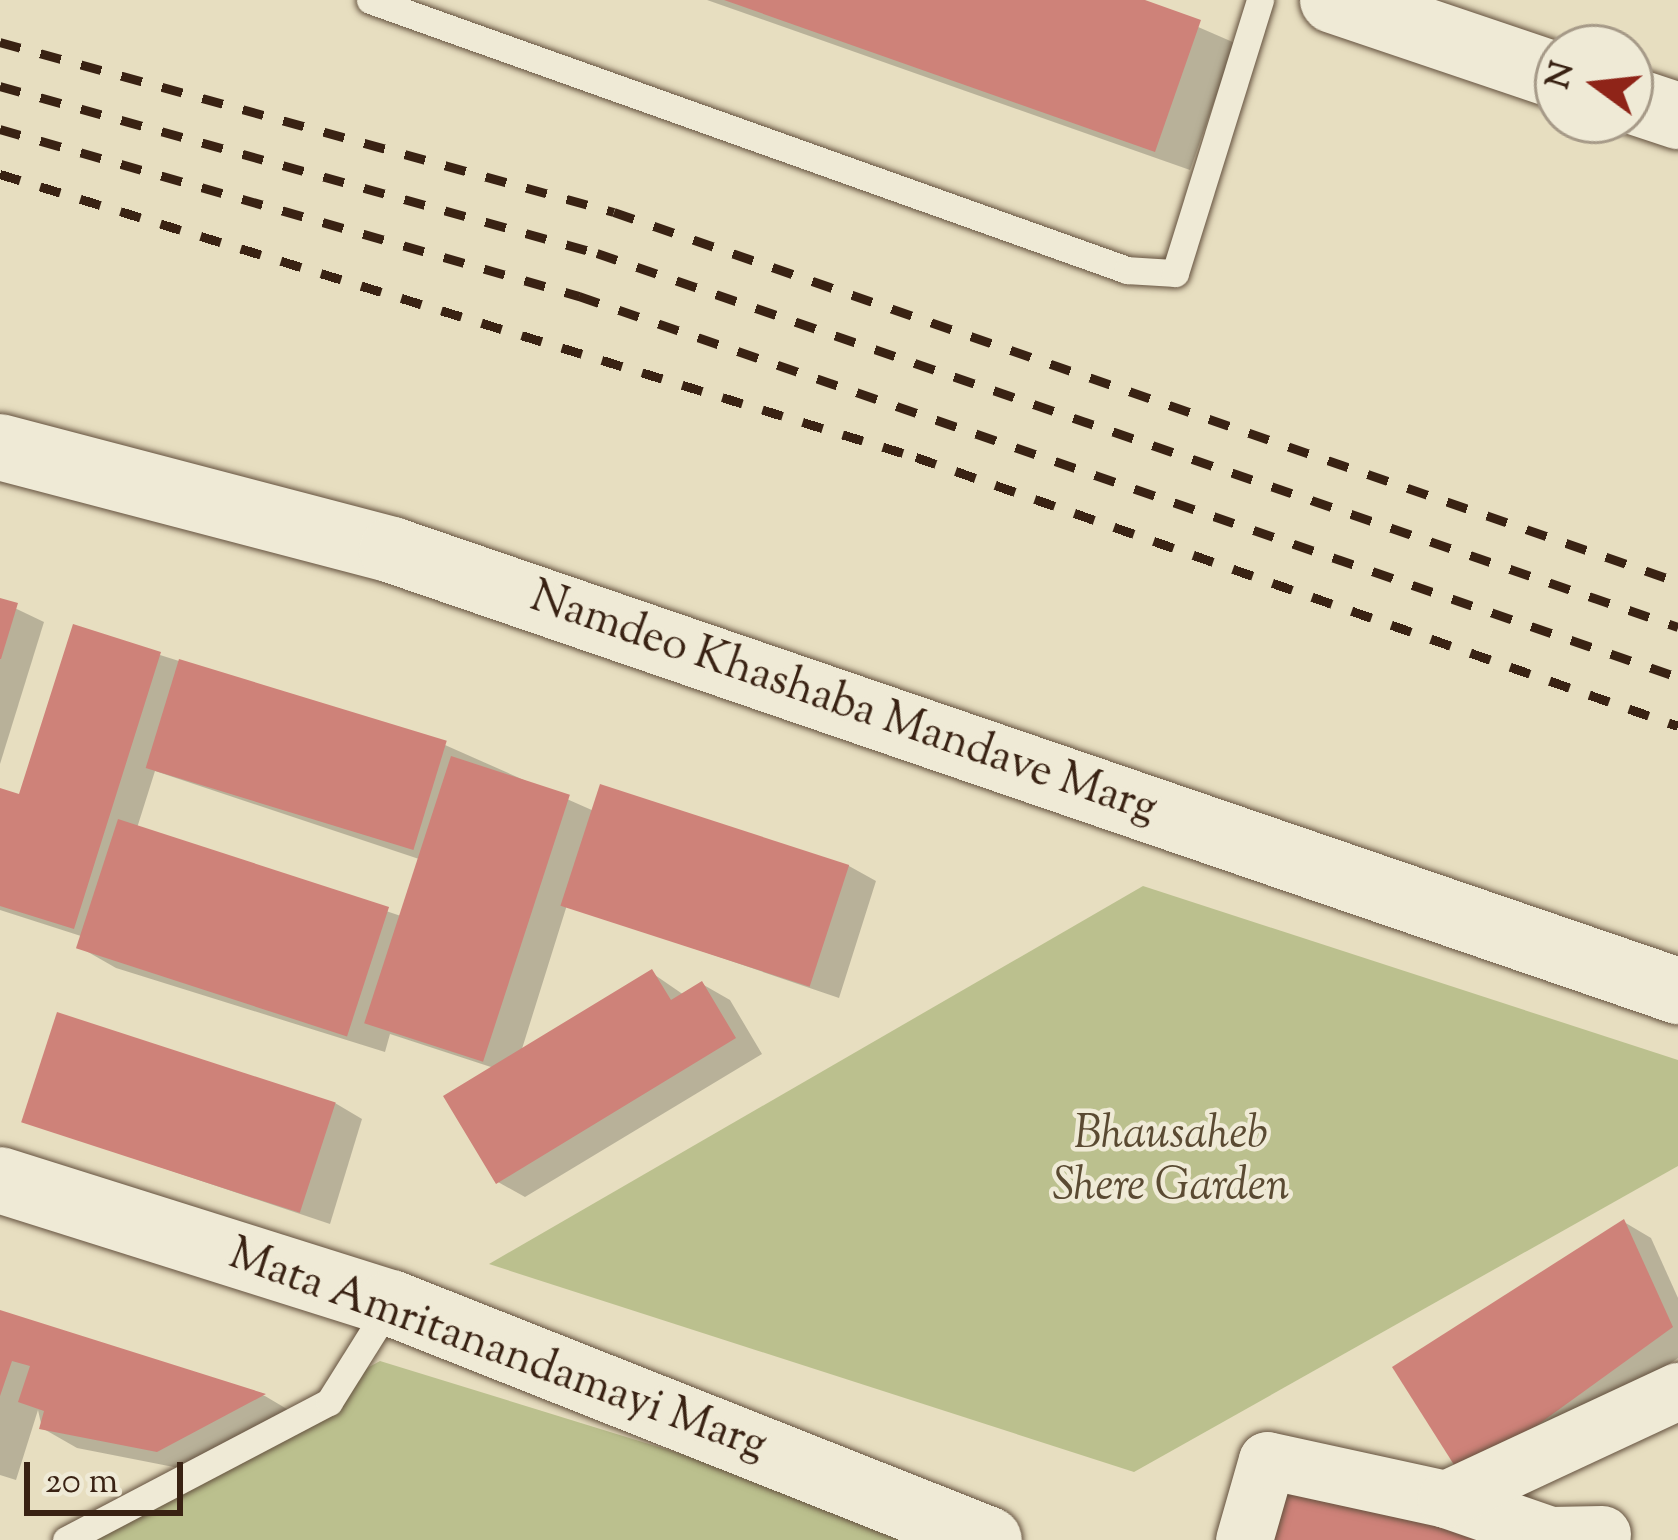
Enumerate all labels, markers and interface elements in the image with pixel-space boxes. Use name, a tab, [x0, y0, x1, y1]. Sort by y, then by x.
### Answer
north arrow	[1534, 24, 1654, 144]
text: N	[1536, 57, 1589, 94]
street label: Namdeo Khashaba Mandave Marg	[523, 572, 1163, 838]
park label: Bhausaheb Shere Garden	[1053, 1109, 1289, 1215]
street label: Mata Amritanandamayi Marg	[221, 1229, 773, 1475]
scale bar	[30, 1438, 189, 1512]
text: 20 m	[45, 1457, 118, 1509]

